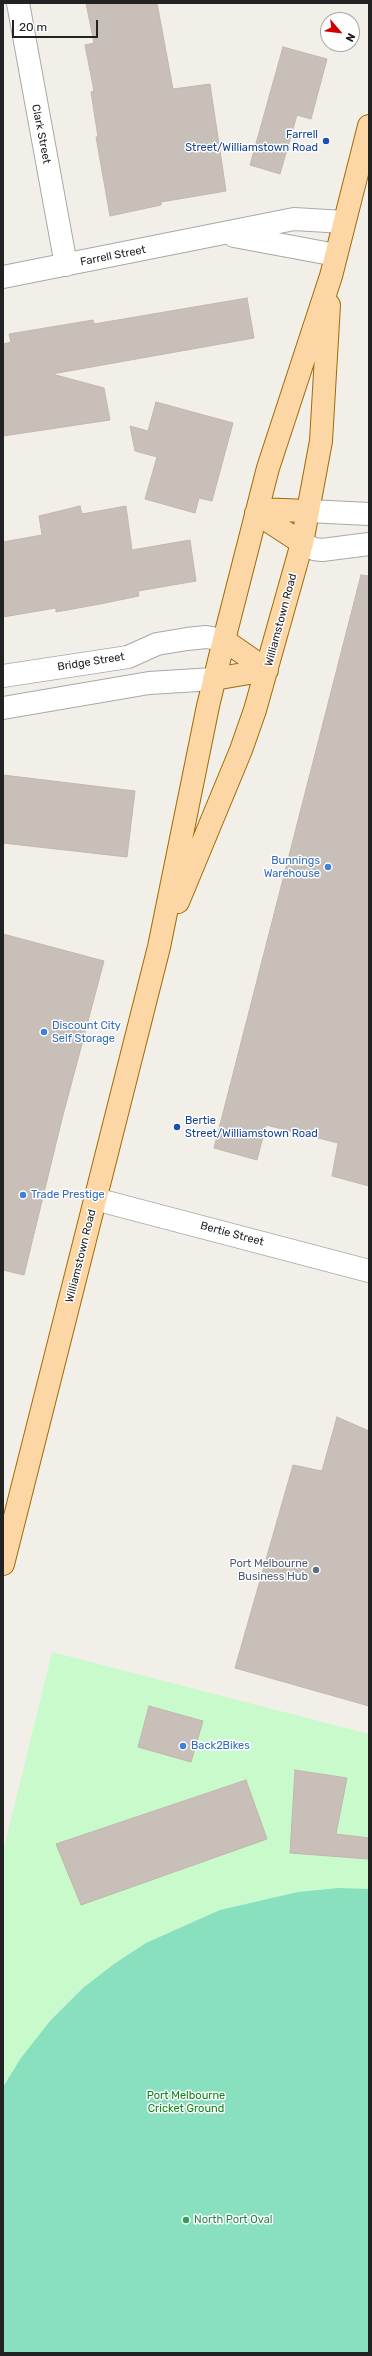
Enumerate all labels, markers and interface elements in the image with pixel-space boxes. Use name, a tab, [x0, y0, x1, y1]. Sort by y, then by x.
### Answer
scale bar	[14, 12, 100, 38]
north arrow	[320, 12, 360, 52]
text: 20 m	[19, 20, 47, 34]
text: N	[343, 31, 358, 44]
street label: Clark Street	[29, 103, 53, 165]
place label: Farrell Street/Williamstown Road	[185, 128, 318, 154]
marker: Farrell Street/Williamstown Road	[321, 136, 331, 146]
street label: Farrell Street	[79, 243, 147, 269]
street label: Williamstown Road	[262, 572, 300, 668]
street label: Bridge Street	[56, 650, 126, 674]
place label: Bunnings Warehouse	[264, 854, 320, 880]
marker: Bunnings Warehouse	[323, 862, 333, 872]
place label: Discount City Self Storage	[52, 1019, 121, 1045]
marker: Discount City Self Storage	[39, 1027, 49, 1037]
place label: Bertie Street/Williamstown Road	[185, 1114, 318, 1140]
marker: Bertie Street/Williamstown Road	[172, 1122, 182, 1132]
place label: Trade Prestige	[31, 1188, 105, 1202]
marker: Trade Prestige	[18, 1190, 28, 1200]
street label: Williamstown Road	[63, 1208, 99, 1304]
street label: Bertie Street	[199, 1219, 265, 1249]
place label: Port Melbourne Business Hub	[229, 1557, 308, 1583]
marker: Port Melbourne Business Hub	[311, 1565, 321, 1575]
place label: Back2Bikes	[191, 1739, 250, 1753]
marker: Back2Bikes	[178, 1741, 188, 1751]
park label: Port Melbourne Cricket Ground	[147, 2089, 225, 2115]
place label: North Port Oval	[194, 2213, 272, 2227]
marker: North Port Oval	[181, 2215, 191, 2225]

